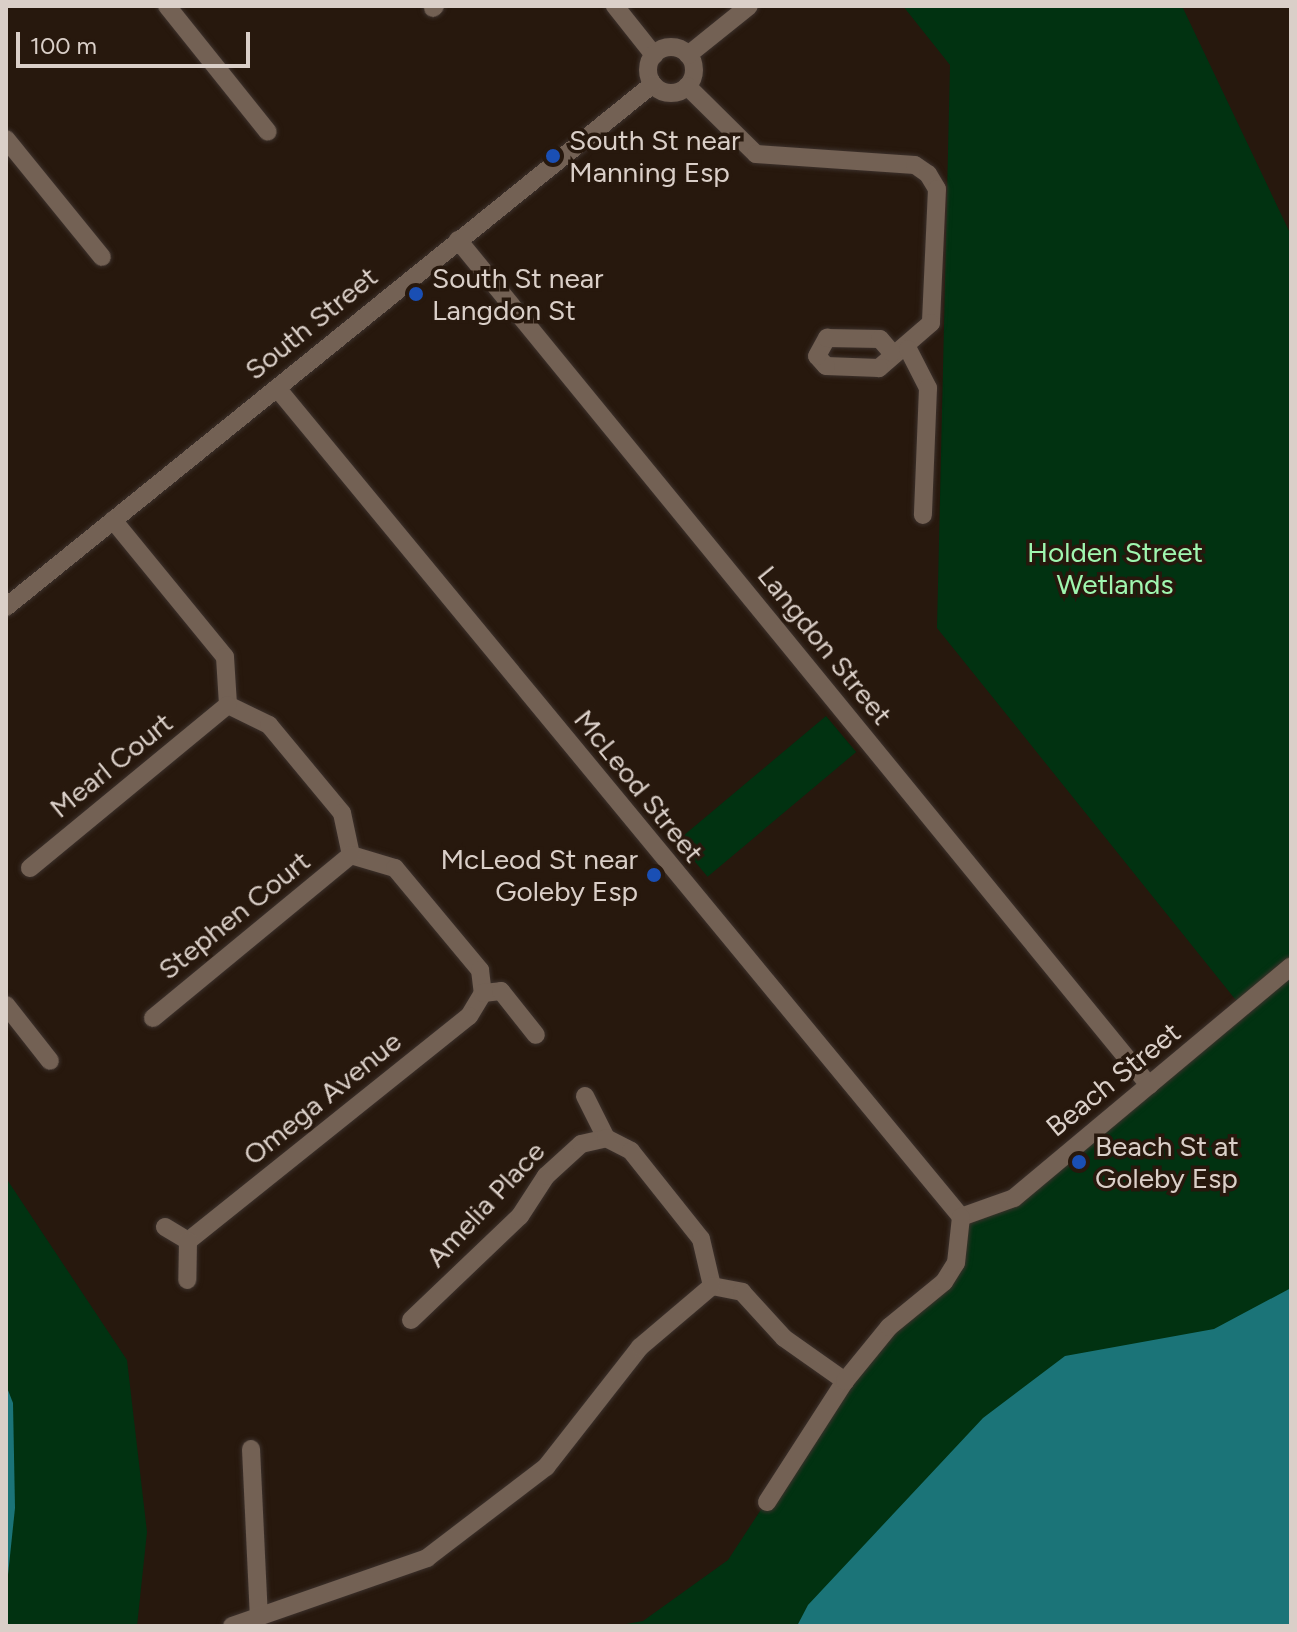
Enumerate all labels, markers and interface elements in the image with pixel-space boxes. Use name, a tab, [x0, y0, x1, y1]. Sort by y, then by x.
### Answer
scale bar	[20, 16, 254, 66]
text: 100 m	[30, 31, 97, 60]
place label: South St near Manning Esp	[569, 123, 741, 189]
marker: South St near Manning Esp	[544, 147, 562, 165]
street label: South Street	[238, 259, 384, 387]
place label: South St near Langdon St	[432, 261, 604, 327]
marker: South St near Langdon St	[407, 285, 425, 303]
park label: Holden Street Wetlands	[1027, 535, 1203, 601]
street label: Langdon Street	[751, 559, 899, 731]
street label: McLeod Street	[567, 703, 711, 869]
street label: Mearl Court	[43, 705, 179, 825]
place label: McLeod St near Goleby Esp	[440, 842, 638, 908]
street label: Stephen Court	[152, 844, 316, 986]
marker: McLeod St near Goleby Esp	[645, 866, 663, 884]
street label: Beach Street	[1039, 1015, 1187, 1143]
street label: Omega Avenue	[236, 1024, 408, 1172]
place label: Beach St at Goleby Esp	[1095, 1129, 1239, 1195]
street label: Amelia Place	[418, 1134, 552, 1274]
marker: Beach St at Goleby Esp	[1070, 1153, 1088, 1171]

